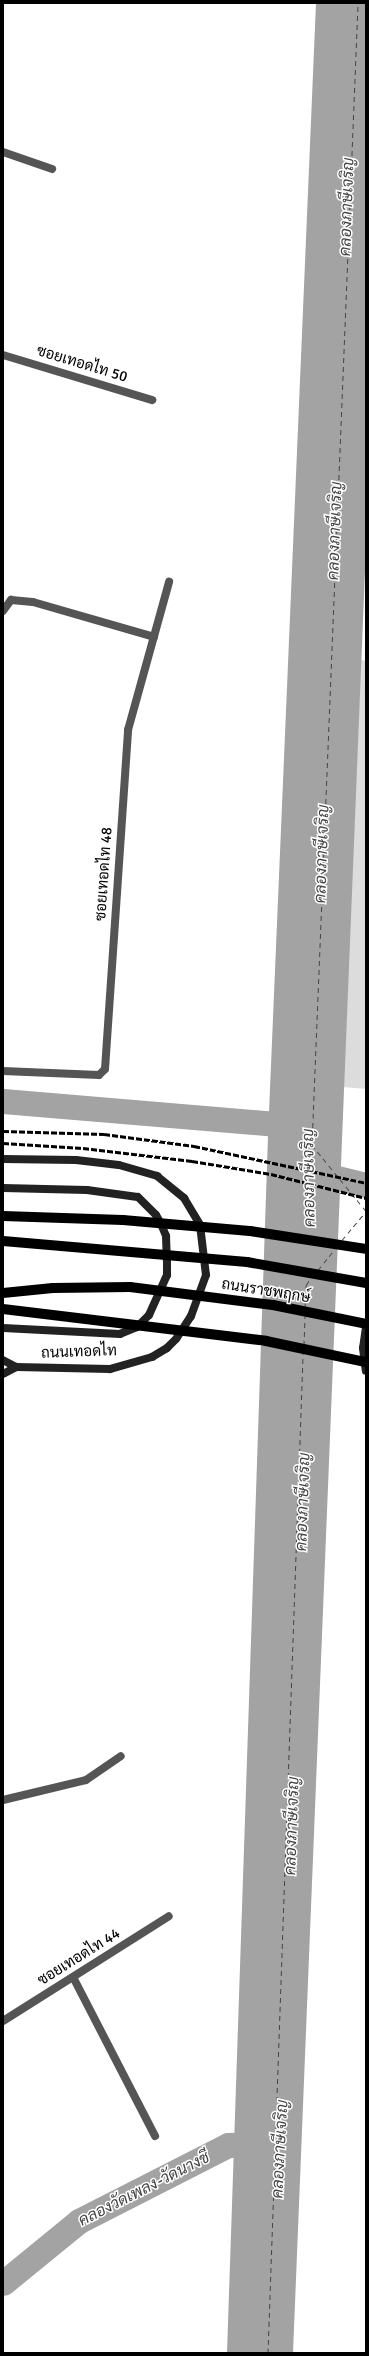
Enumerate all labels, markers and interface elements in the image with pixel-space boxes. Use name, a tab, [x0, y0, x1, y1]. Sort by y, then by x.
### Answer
water label: คลองภาษีเจริญ	[336, 157, 358, 257]
street label: ซอยเทอดไท 50	[34, 342, 130, 386]
water label: คลองภาษีเจริญ	[324, 481, 346, 581]
water label: คลองภาษีเจริญ	[311, 804, 333, 904]
street label: ซอยเทอดไท 48	[92, 826, 116, 922]
water label: คลองภาษีเจริญ	[299, 1128, 319, 1228]
street label: ถนนราชพฤกษ์	[220, 1275, 312, 1307]
street label: ถนนเทอดไท	[41, 1342, 117, 1362]
water label: คลองภาษีเจริญ	[292, 1452, 314, 1552]
water label: คลองภาษีเจริญ	[281, 1776, 303, 1876]
street label: ซอยเทอดไท 44	[34, 1924, 124, 1990]
water label: คลองภาษีเจริญ	[268, 2099, 292, 2199]
water label: คลองวัดเพลง-วัดนางชี	[75, 2148, 213, 2230]

